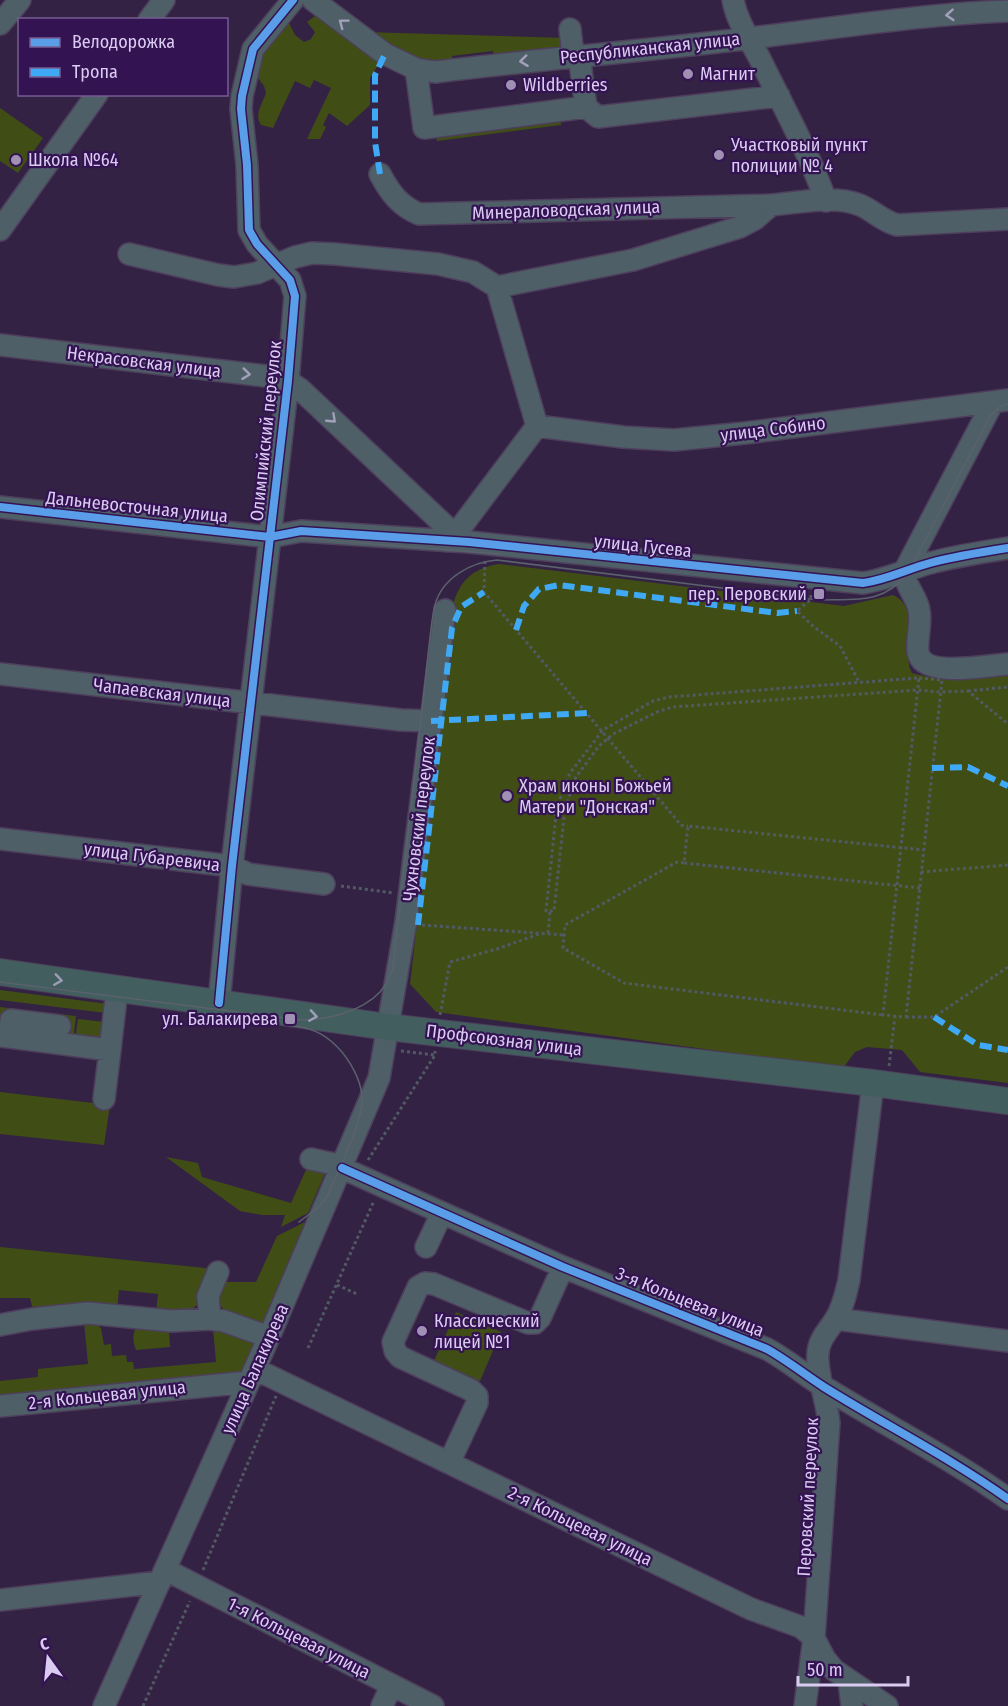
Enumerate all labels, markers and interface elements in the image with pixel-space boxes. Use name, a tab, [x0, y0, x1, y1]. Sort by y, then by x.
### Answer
one-way arrow	[945, 8, 954, 21]
legend	[18, 18, 228, 96]
one-way arrow	[339, 19, 350, 30]
street label: Республиканская улица	[559, 28, 741, 68]
text: Велодорожка	[72, 31, 175, 53]
one-way arrow	[519, 54, 528, 67]
text: Тропа	[72, 61, 118, 83]
place label: Магнит	[700, 63, 756, 85]
marker: Магнит	[681, 67, 695, 81]
place label: Wildberries	[523, 74, 608, 96]
marker: Wildberries	[504, 78, 518, 92]
place label: Участковый пункт полиции № 4	[730, 134, 868, 177]
marker: Участковый пункт полиции № 4	[712, 148, 726, 162]
place label: Школа №64	[28, 149, 119, 171]
marker: Школа №64	[9, 153, 23, 167]
street label: Минераловодская улица	[472, 196, 661, 224]
street label: Олимпийский переулок	[246, 339, 286, 522]
street label: Некрасовская улица	[66, 342, 223, 382]
one-way arrow	[241, 367, 250, 380]
one-way arrow	[325, 412, 336, 423]
street label: улица Собино	[719, 412, 827, 446]
street label: Дальневосточная улица	[44, 486, 229, 528]
street label: улица Гусева	[593, 530, 693, 562]
place label: пер. Перовский	[688, 583, 807, 605]
marker: пер. Перовский	[812, 587, 826, 601]
street label: Чапаевская улица	[92, 674, 232, 712]
street label: Чухновский переулок	[398, 735, 440, 902]
place label: Храм иконы Божьей Матери "Донская"	[519, 775, 672, 818]
marker: Храм иконы Божьей Матери "Донская"	[500, 789, 514, 803]
street label: улица Губаревича	[83, 838, 222, 876]
one-way arrow	[53, 973, 63, 986]
place label: ул. Балакирева	[162, 1008, 278, 1030]
one-way arrow	[309, 1009, 318, 1021]
marker: ул. Балакирева	[283, 1012, 297, 1026]
street label: Профсоюзная улица	[425, 1020, 583, 1061]
street label: 3-я Кольцевая улица	[613, 1262, 768, 1342]
street label: улица Балакирева	[216, 1300, 294, 1437]
place label: Классический лицей №1	[434, 1310, 540, 1353]
marker: Классический лицей №1	[415, 1324, 429, 1338]
street label: 2-я Кольцевая улица	[27, 1376, 187, 1414]
street label: Перовский переулок	[793, 1416, 823, 1577]
street label: 2-я Кольцевая улица	[504, 1481, 656, 1571]
street label: 1-я Кольцевая улица	[224, 1593, 374, 1684]
north arrow	[18, 1628, 78, 1688]
text: С	[38, 1634, 51, 1654]
scale bar	[798, 1649, 908, 1687]
text: 50 m	[807, 1659, 843, 1681]

